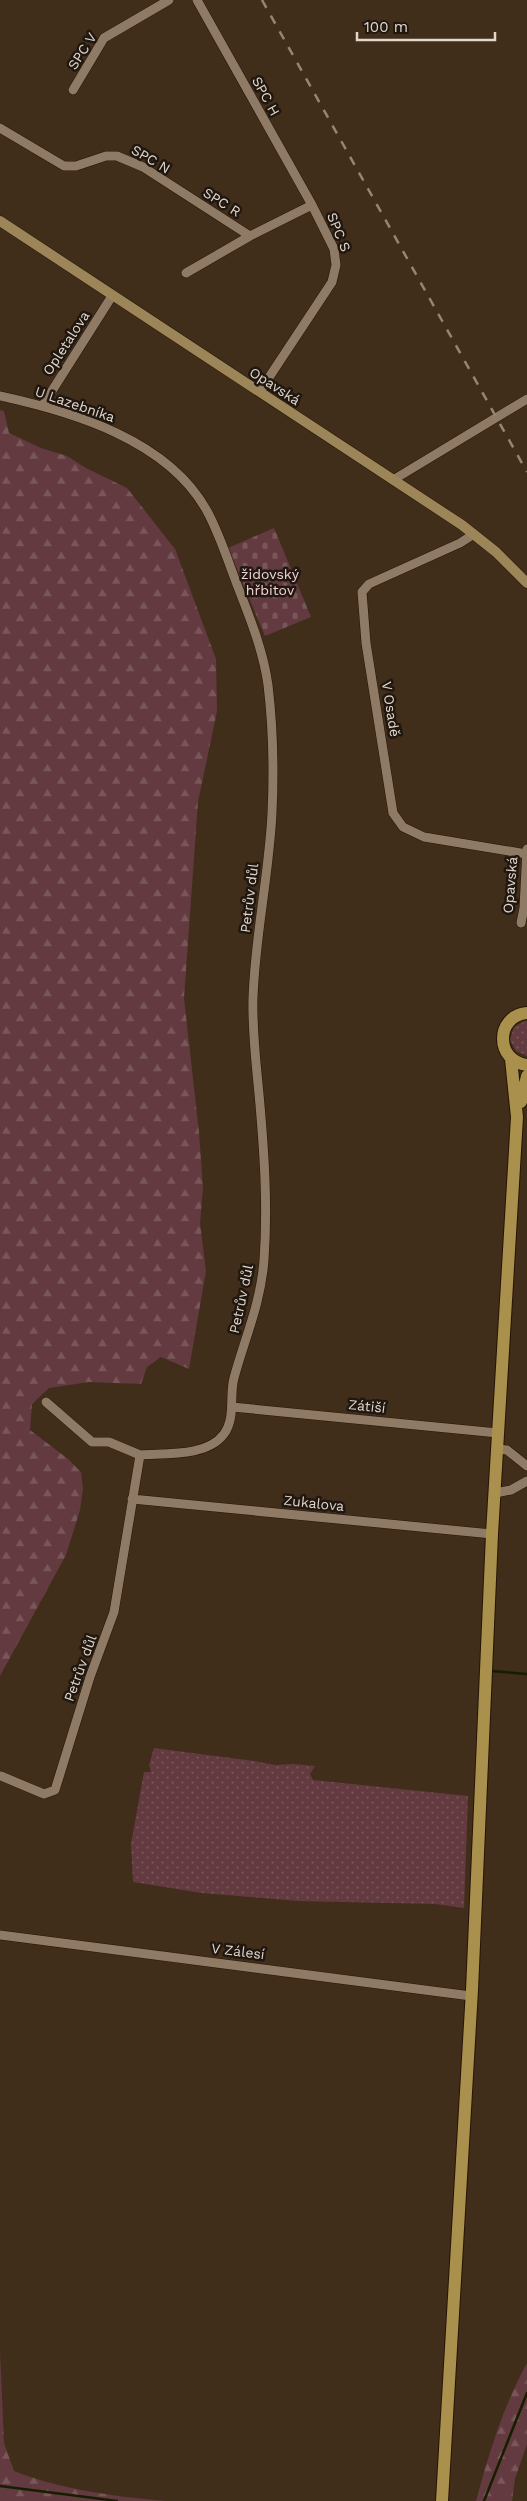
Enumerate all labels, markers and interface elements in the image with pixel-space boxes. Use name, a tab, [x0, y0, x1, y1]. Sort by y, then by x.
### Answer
scale bar	[357, 10, 494, 42]
text: 100 m	[364, 18, 408, 36]
street label: SPC V	[64, 30, 100, 72]
street label: SPC H	[249, 74, 283, 118]
street label: SPC N	[129, 142, 173, 176]
street label: SPC R	[200, 184, 244, 220]
street label: SPC S	[324, 210, 354, 254]
street label: Opletalova	[39, 308, 93, 378]
street label: Opavská	[247, 364, 303, 408]
street label: U Lazebníka	[33, 383, 117, 425]
park label: židovský hřbitov	[241, 566, 300, 598]
street label: V Osadě	[379, 680, 403, 738]
street label: Opavská	[500, 856, 520, 914]
street label: Petrův důl	[237, 862, 261, 934]
street label: Petrův důl	[226, 1262, 256, 1335]
street label: Zátiší	[348, 1396, 387, 1416]
street label: Zukalova	[283, 1492, 345, 1514]
street label: Petrův důl	[61, 1632, 100, 1704]
street label: V Zálesí	[210, 1940, 266, 1962]

